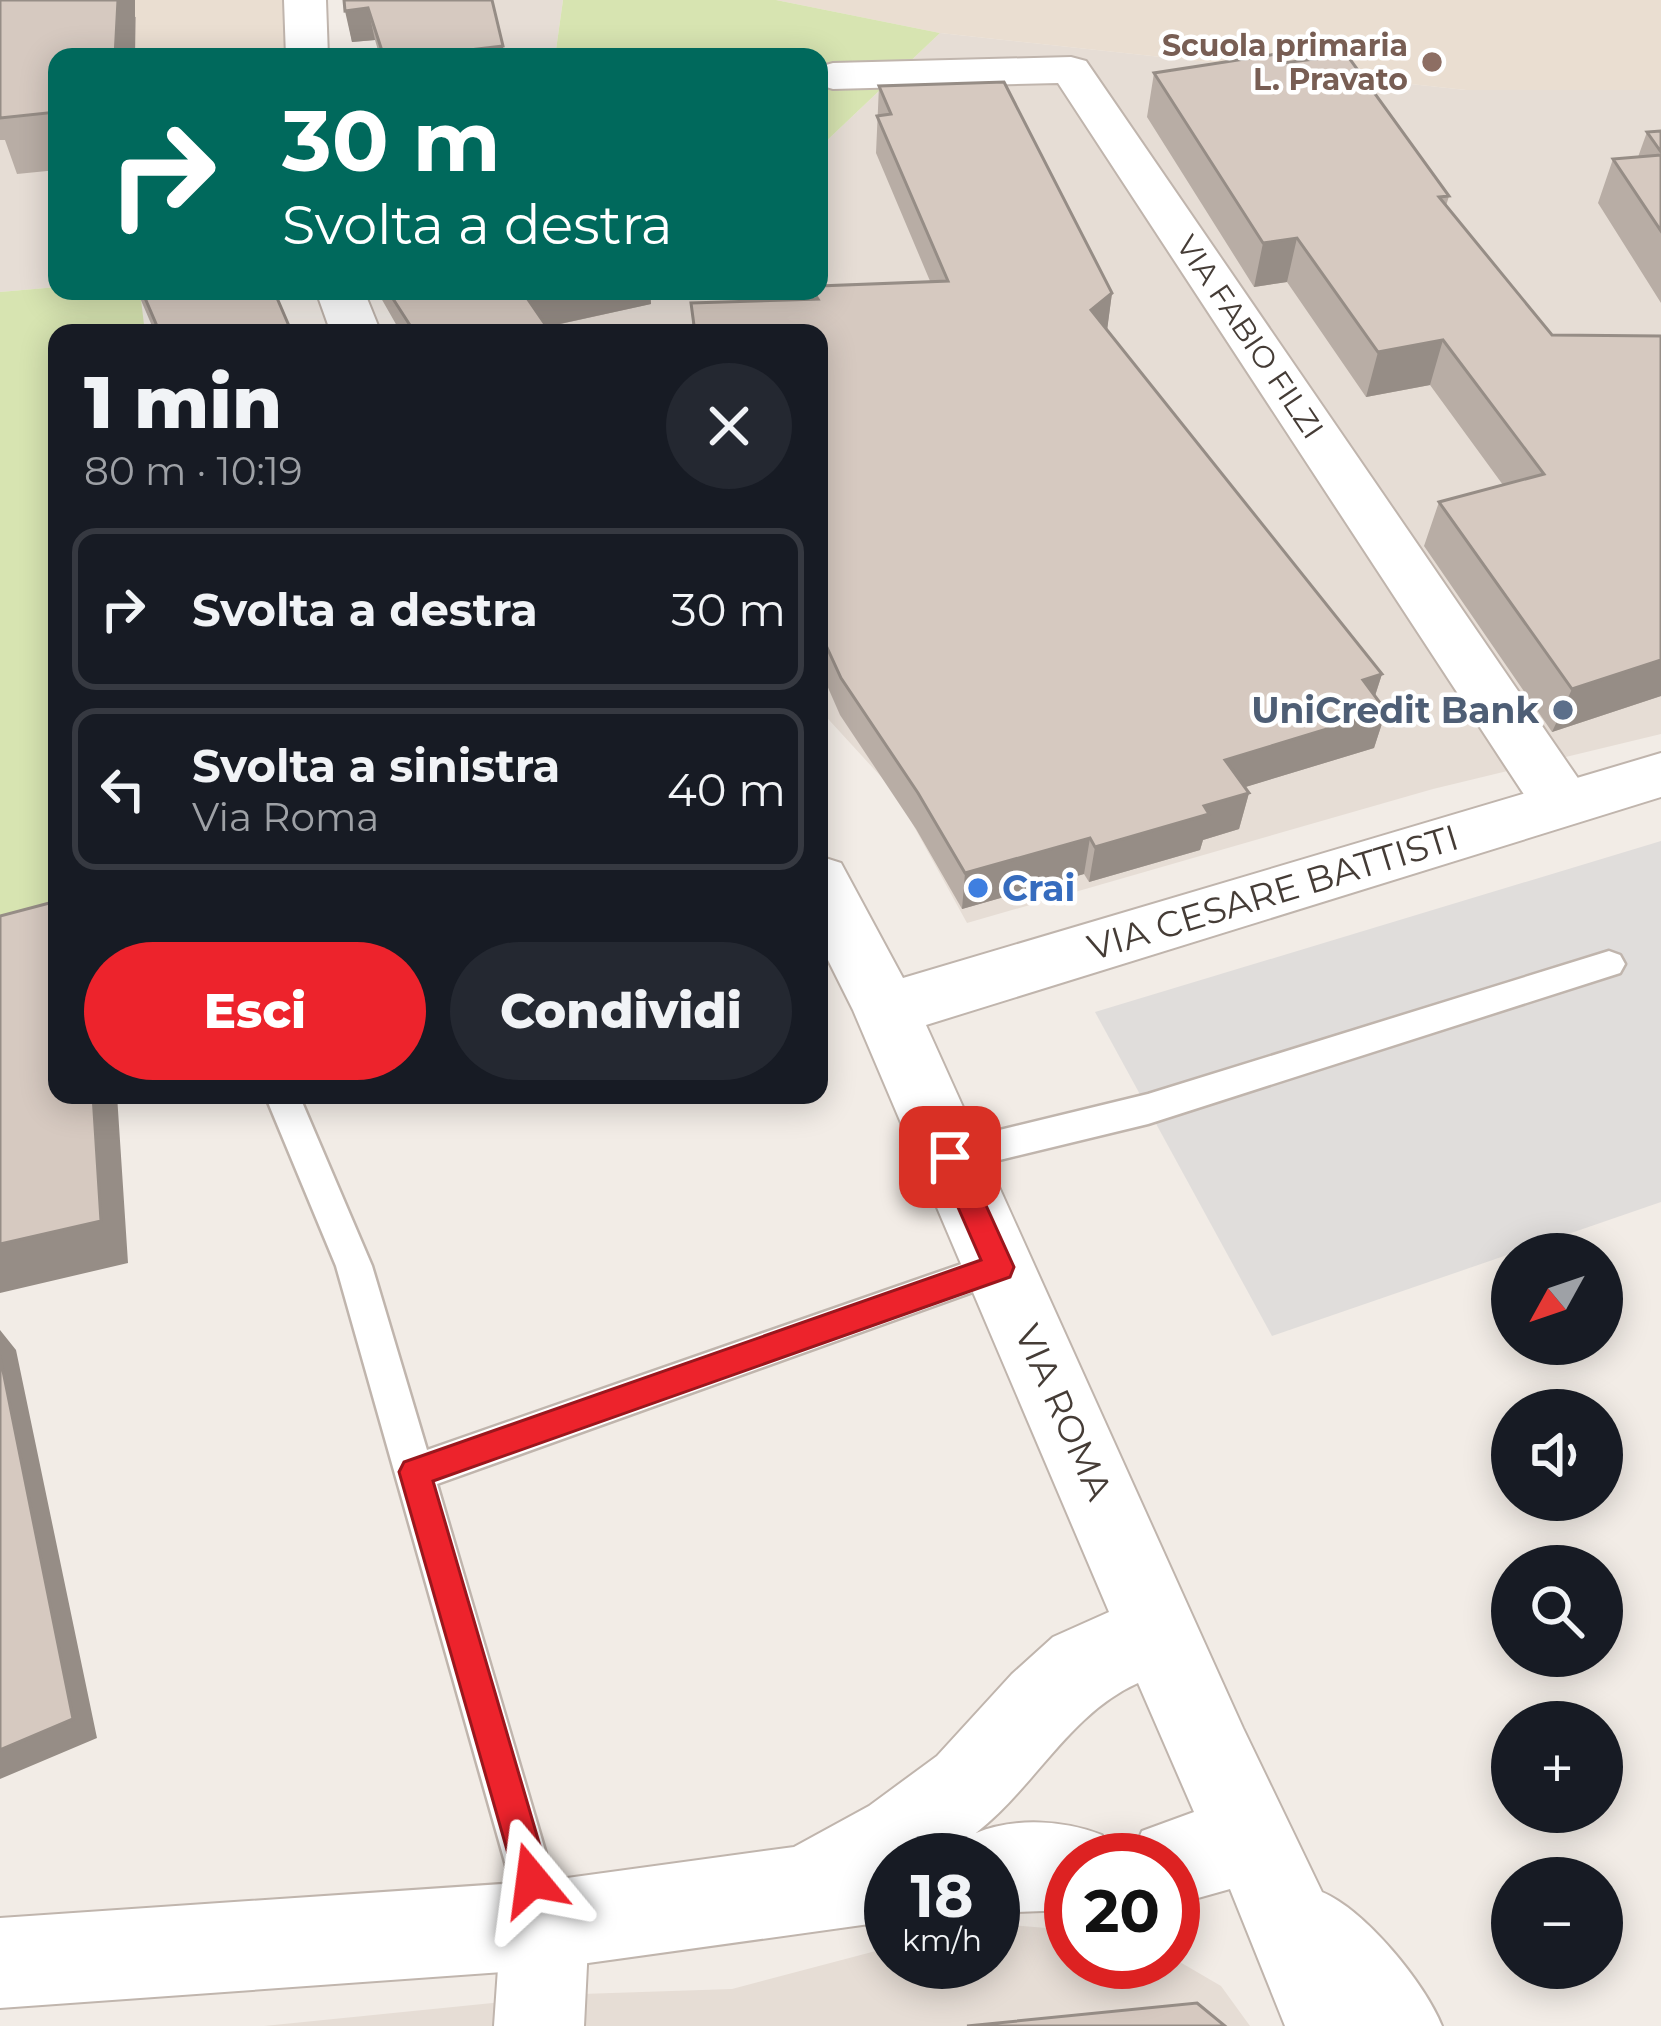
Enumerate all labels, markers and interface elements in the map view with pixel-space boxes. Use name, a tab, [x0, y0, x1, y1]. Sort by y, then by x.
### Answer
place label: Scuola primaria L. Pravato	[1162, 27, 1408, 98]
marker: Scuola primaria L. Pravato	[1419, 49, 1445, 75]
text: 30 m	[282, 90, 501, 192]
icon: right	[84, 96, 240, 252]
text: Svolta a destra	[282, 192, 673, 258]
street label: VIA FABIO FILZI	[1168, 228, 1332, 446]
text: 1 min	[84, 358, 282, 446]
button: close	[666, 363, 792, 489]
text: 80 m · 10:19	[84, 447, 303, 495]
icon: right	[90, 576, 156, 642]
text: Svolta a destra	[192, 582, 538, 637]
text: 30 m	[671, 582, 786, 637]
place label: UniCredit Bank	[1251, 688, 1539, 732]
marker: UniCredit Bank	[1550, 697, 1576, 723]
text: Svolta a sinistra	[192, 738, 560, 793]
icon: left	[90, 756, 156, 822]
text: 40 m	[667, 762, 786, 817]
text: Via Roma	[192, 793, 379, 841]
street label: VIA CESARE BATTISTI	[1082, 815, 1464, 969]
place label: Crai	[1002, 866, 1075, 910]
marker: Crai	[965, 875, 991, 901]
button: Esci	[84, 942, 426, 1080]
button: Condividi	[450, 942, 792, 1080]
pin	[899, 1106, 1001, 1208]
icon: arrive	[917, 1124, 983, 1190]
north arrow	[1491, 1233, 1623, 1365]
map controls	[1491, 1233, 1623, 1989]
street label: VIA ROMA	[1006, 1318, 1122, 1507]
button: sound	[1491, 1389, 1623, 1521]
button: search	[1491, 1545, 1623, 1677]
button: +	[1491, 1701, 1623, 1833]
position arrow	[469, 1817, 595, 1943]
speed limit sign: 20	[1044, 1833, 1200, 1989]
button: −	[1491, 1857, 1623, 1989]
text: 18	[910, 1859, 974, 1932]
text: km/h	[902, 1922, 982, 1959]

